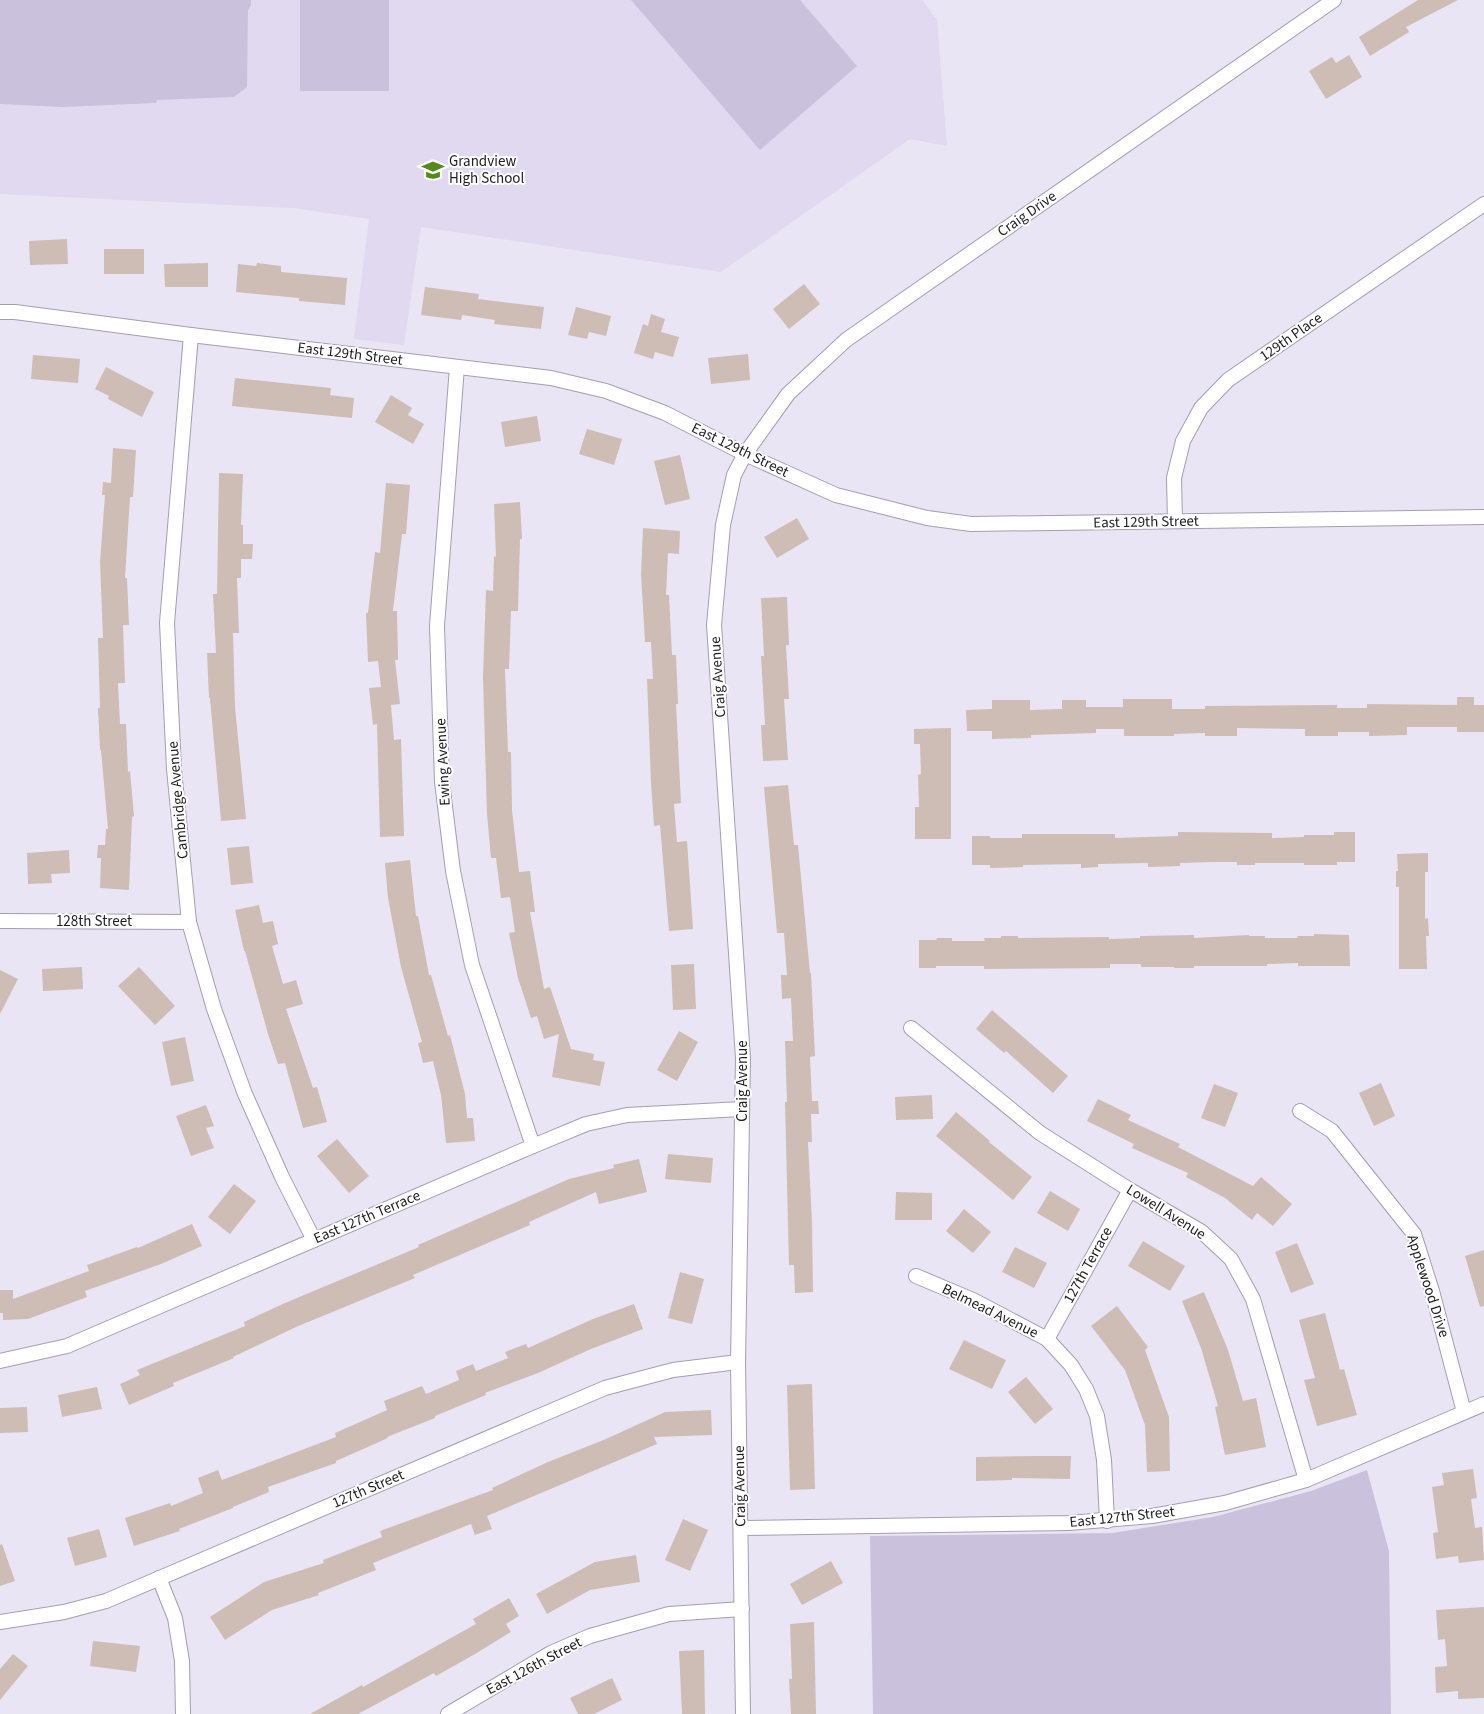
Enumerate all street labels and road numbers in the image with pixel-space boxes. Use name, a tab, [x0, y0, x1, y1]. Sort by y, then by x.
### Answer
street label: Craig Drive	[993, 186, 1061, 242]
street label: 129th Place	[1255, 308, 1327, 366]
street label: East 129th Street	[296, 337, 404, 371]
street label: East 129th Street	[688, 417, 792, 483]
street label: East 129th Street	[1093, 511, 1199, 533]
street label: Craig Avenue	[705, 636, 731, 718]
street label: Ewing Avenue	[430, 718, 456, 806]
street label: Cambridge Avenue	[162, 740, 194, 860]
street label: 128th Street	[56, 911, 132, 932]
street label: Craig Avenue	[732, 1040, 753, 1122]
street label: Lowell Avenue	[1122, 1179, 1210, 1245]
street label: East 127th Terrace	[310, 1185, 424, 1249]
street label: 127th Terrace	[1058, 1223, 1118, 1307]
street label: Applewood Drive	[1401, 1232, 1455, 1340]
street label: Belmead Avenue	[938, 1279, 1042, 1343]
street label: Craig Avenue	[729, 1445, 751, 1527]
street label: 127th Street	[329, 1464, 407, 1514]
street label: East 127th Street	[1068, 1501, 1176, 1533]
street label: East 126th Street	[482, 1632, 586, 1700]

